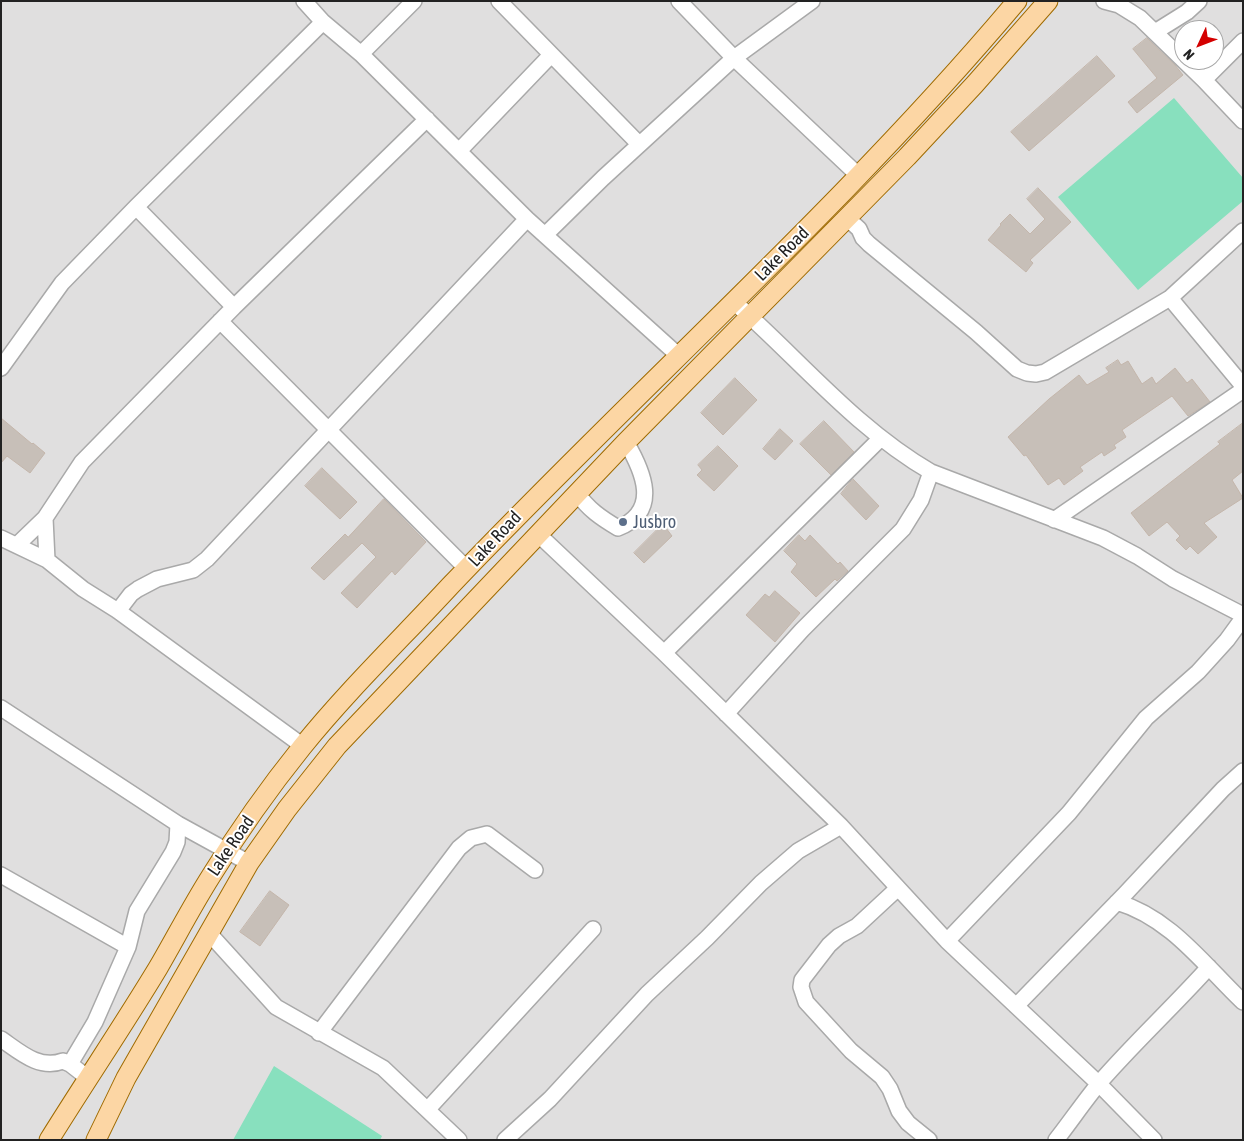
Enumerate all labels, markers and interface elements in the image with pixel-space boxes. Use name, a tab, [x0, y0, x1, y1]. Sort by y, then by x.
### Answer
north arrow	[1174, 20, 1224, 70]
text: N	[1180, 46, 1197, 63]
street label: Lake Road	[750, 222, 814, 286]
street label: Lake Road	[464, 507, 526, 571]
place label: Jusbro	[633, 511, 676, 533]
marker: Jusbro	[617, 516, 629, 528]
street label: Lake Road	[203, 812, 259, 880]

